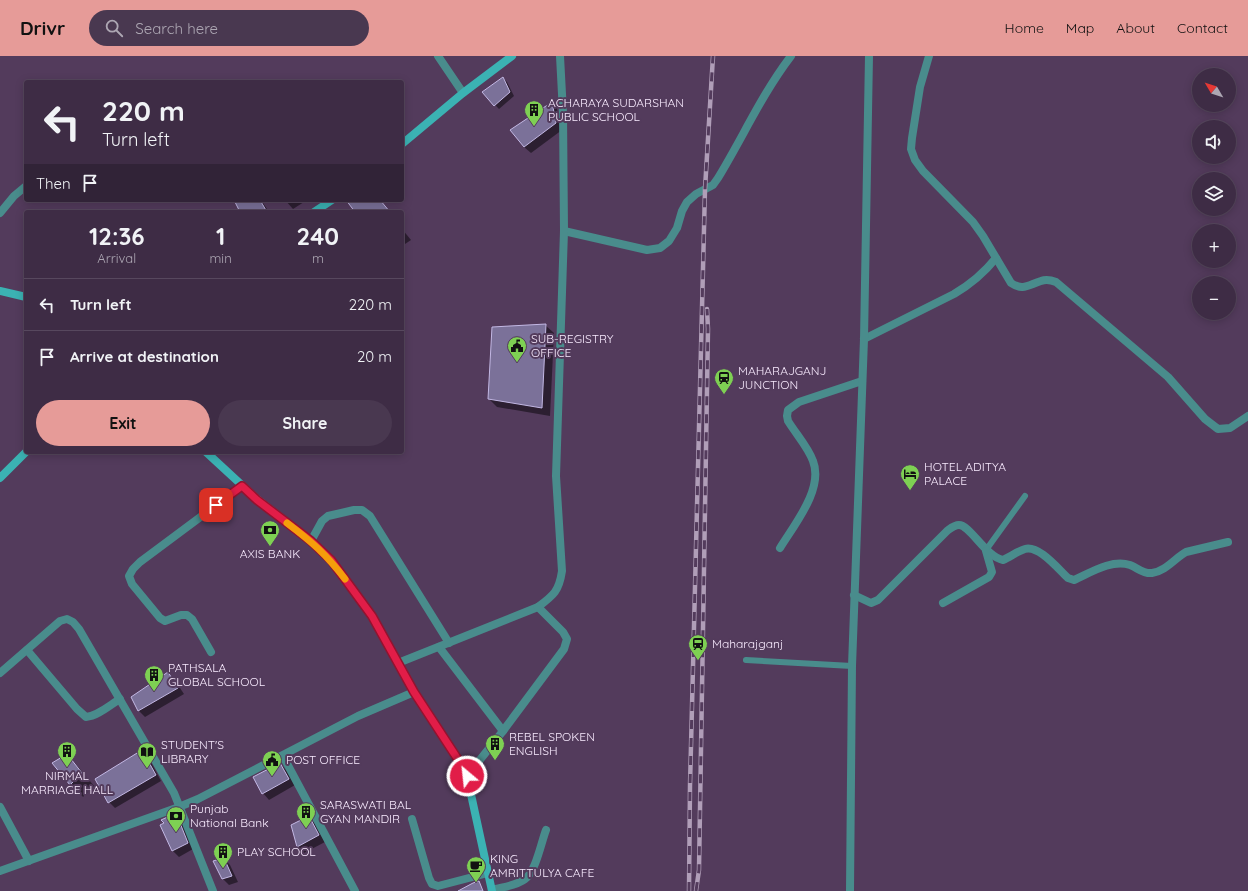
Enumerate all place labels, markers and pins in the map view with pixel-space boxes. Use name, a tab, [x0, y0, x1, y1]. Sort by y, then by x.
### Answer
place label: ACHARAYA SUDARSHAN PUBLIC SCHOOL	[548, 95, 684, 124]
building icon: ACHARAYA SUDARSHAN PUBLIC SCHOOL	[523, 99, 545, 127]
place label: SUB-REGISTRY OFFICE	[531, 331, 614, 360]
public building icon: SUB-REGISTRY OFFICE	[506, 335, 528, 363]
place label: MAHARAJGANJ JUNCTION	[738, 363, 826, 392]
station icon: MAHARAJGANJ JUNCTION	[713, 367, 735, 395]
place label: HOTEL ADITYA PALACE	[924, 459, 1006, 488]
hotel icon: HOTEL ADITYA PALACE	[899, 463, 921, 491]
pin	[199, 488, 233, 522]
bank icon: AXIS BANK	[259, 519, 281, 547]
place label: AXIS BANK	[240, 546, 300, 561]
station icon: Maharajganj	[687, 633, 709, 661]
place label: Maharajganj	[712, 636, 783, 651]
place label: PATHSALA GLOBAL SCHOOL	[168, 660, 266, 689]
building icon: PATHSALA GLOBAL SCHOOL	[143, 664, 165, 692]
place label: REBEL SPOKEN ENGLISH	[509, 729, 595, 758]
building icon: REBEL SPOKEN ENGLISH	[484, 733, 506, 761]
place label: STUDENT'S LIBRARY	[161, 737, 224, 766]
building icon: NIRMAL MARRIAGE HALL	[56, 740, 78, 768]
library icon: STUDENT'S LIBRARY	[136, 741, 158, 769]
public building icon: POST OFFICE	[261, 749, 283, 777]
place label: POST OFFICE	[286, 752, 360, 767]
place label: NIRMAL MARRIAGE HALL	[21, 768, 114, 797]
place label: SARASWATI BAL GYAN MANDIR	[320, 797, 412, 826]
place label: Punjab National Bank	[190, 801, 269, 830]
building icon: SARASWATI BAL GYAN MANDIR	[295, 801, 317, 829]
bank icon: Punjab National Bank	[165, 805, 187, 833]
building icon: PLAY SCHOOL	[212, 841, 234, 869]
place label: PLAY SCHOOL	[237, 844, 316, 859]
place label: KING AMRITTULYA CAFE	[490, 851, 594, 880]
cafe icon: KING AMRITTULYA CAFE	[465, 855, 487, 883]

